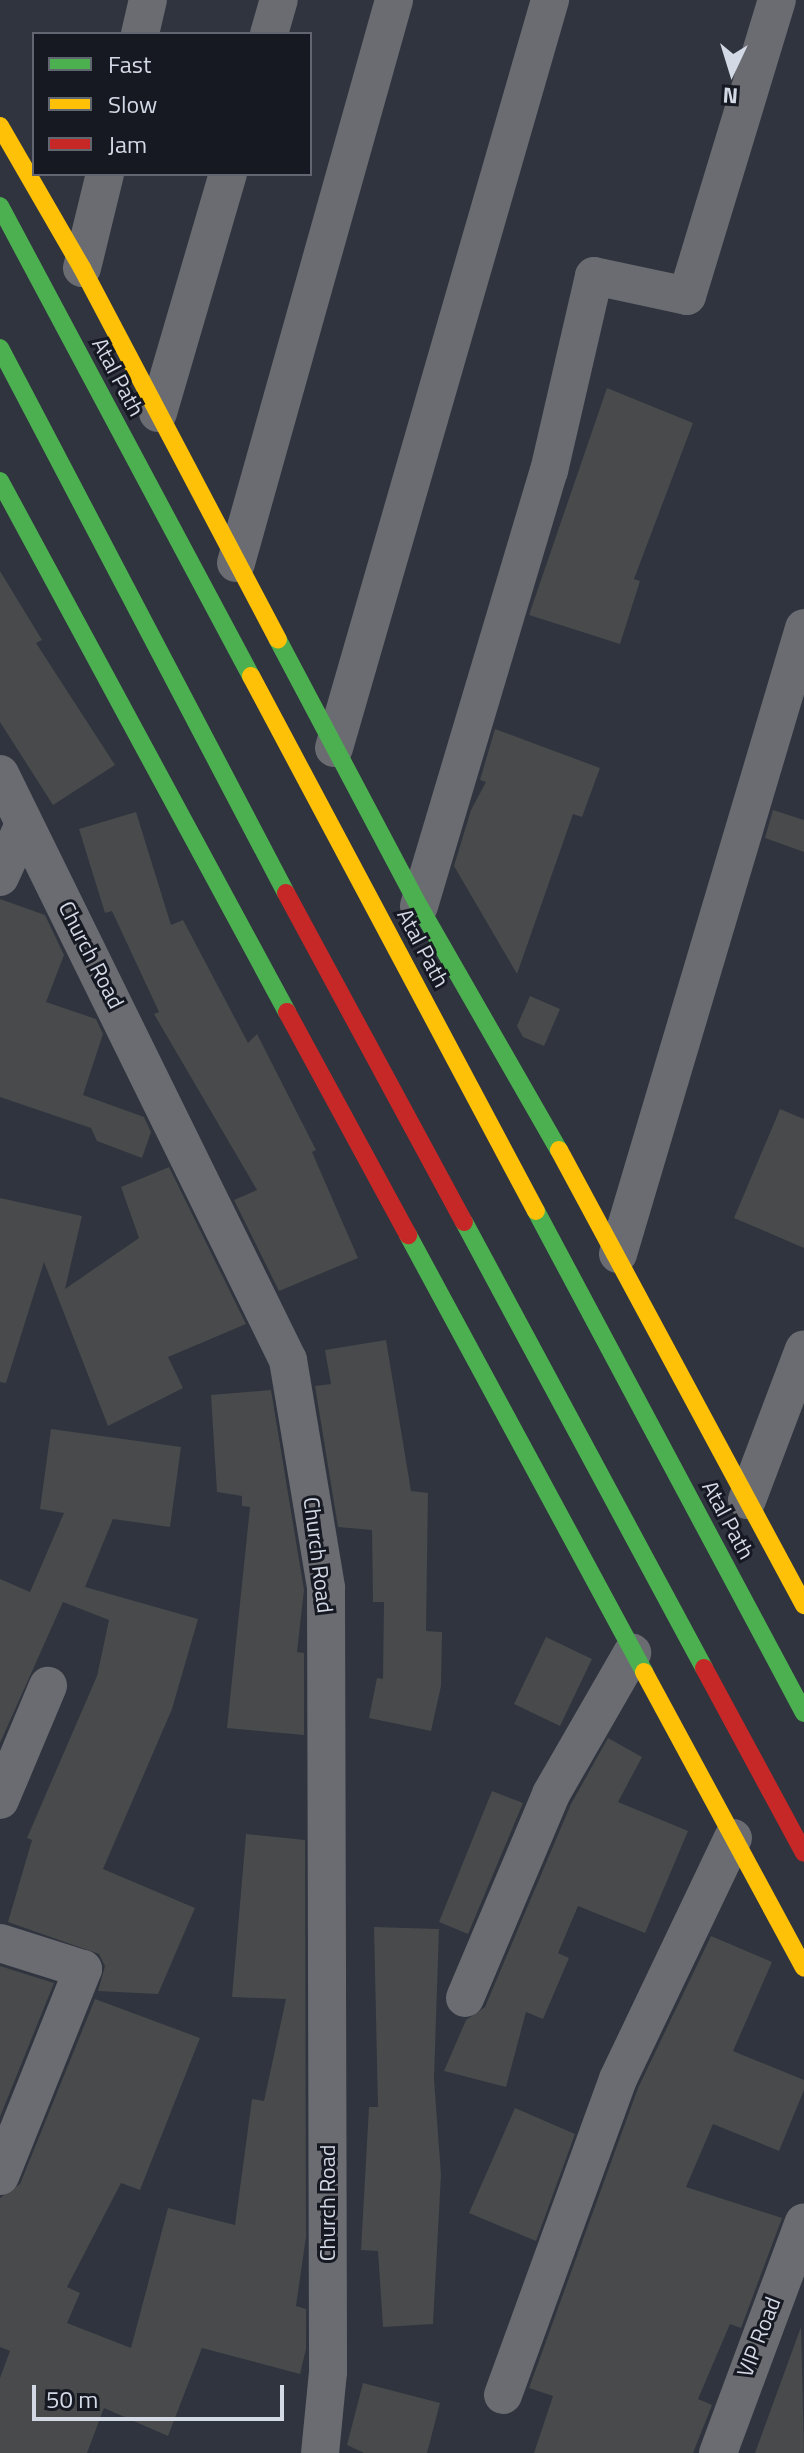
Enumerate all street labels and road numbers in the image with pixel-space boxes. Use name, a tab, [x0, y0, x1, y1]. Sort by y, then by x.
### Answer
street label: Atal Path	[86, 333, 150, 421]
street label: Church Road	[53, 897, 129, 1013]
street label: Atal Path	[391, 904, 455, 992]
street label: Atal Path	[696, 1476, 760, 1564]
street label: Church Road	[298, 1495, 338, 1615]
street label: Church Road	[315, 2145, 341, 2261]
street label: VIP Road	[732, 2293, 786, 2381]

